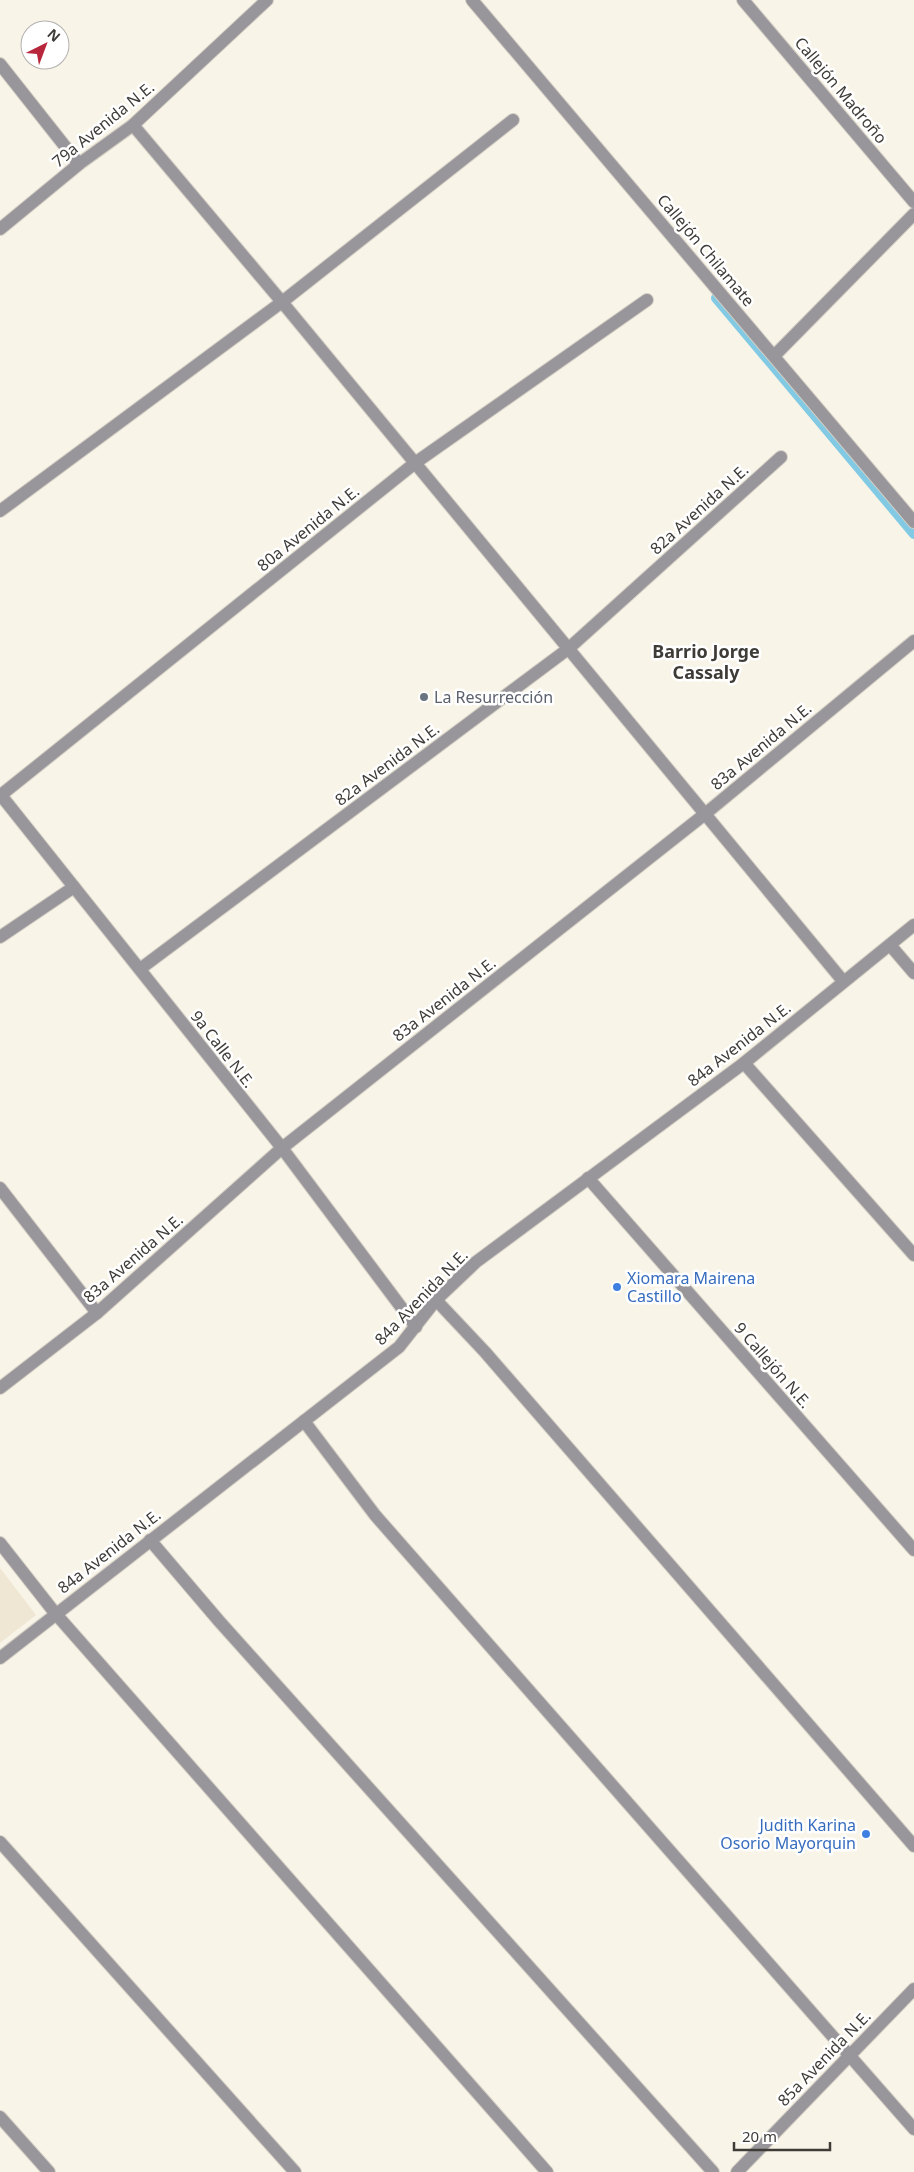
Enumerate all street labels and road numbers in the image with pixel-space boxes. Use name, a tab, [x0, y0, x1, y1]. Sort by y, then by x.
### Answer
street label: Callejón Madroño	[790, 32, 892, 148]
street label: 79a Avenida N.E.	[47, 76, 159, 172]
street label: Callejón Chilamate	[653, 189, 759, 311]
street label: 82a Avenida N.E.	[645, 459, 753, 559]
street label: 80a Avenida N.E.	[252, 480, 364, 576]
street label: 83a Avenida N.E.	[706, 697, 816, 795]
street label: 82a Avenida N.E.	[330, 717, 444, 811]
street label: 83a Avenida N.E.	[388, 952, 500, 1046]
street label: 84a Avenida N.E.	[683, 997, 795, 1091]
street label: 9a Calle N.E.	[186, 1006, 260, 1092]
street label: 83a Avenida N.E.	[78, 1209, 188, 1307]
street label: 84a Avenida N.E.	[370, 1244, 472, 1350]
street label: 9 Callejón N.E.	[730, 1317, 816, 1413]
street label: 84a Avenida N.E.	[53, 1504, 165, 1598]
street label: 85a Avenida N.E.	[773, 2005, 875, 2111]

